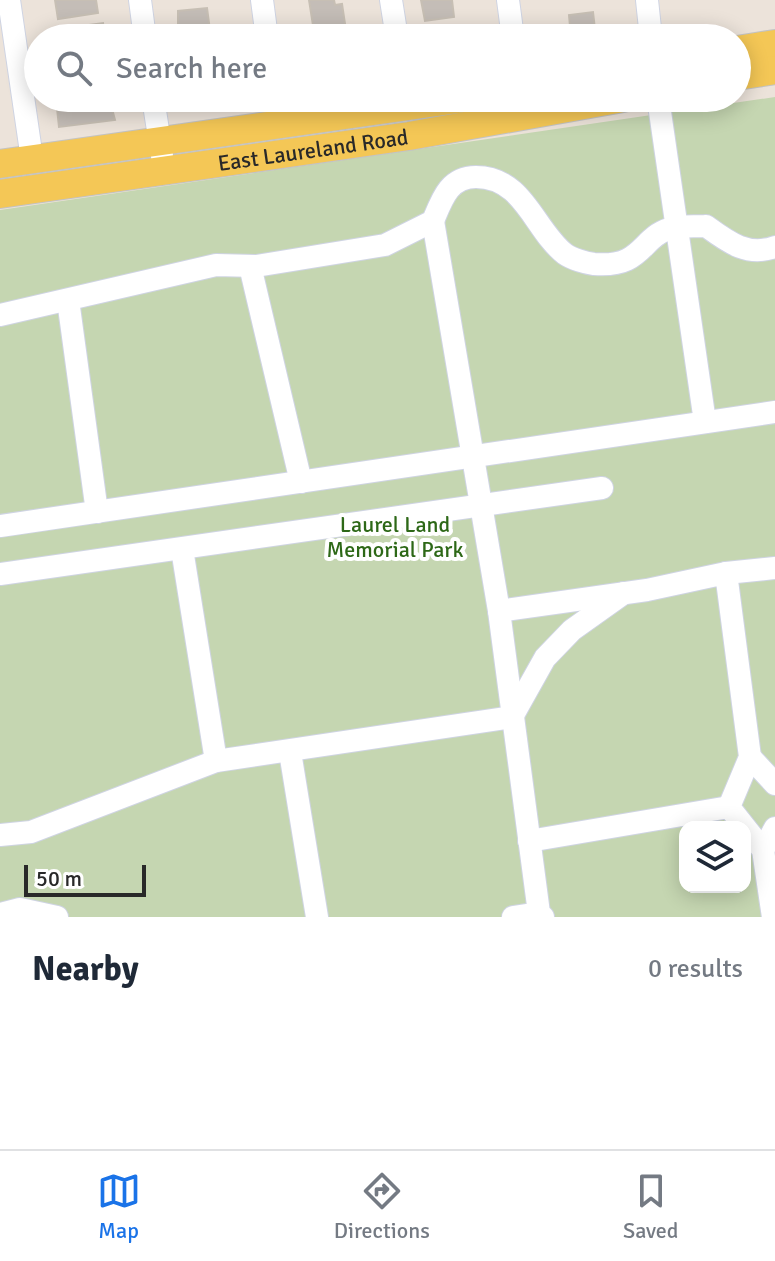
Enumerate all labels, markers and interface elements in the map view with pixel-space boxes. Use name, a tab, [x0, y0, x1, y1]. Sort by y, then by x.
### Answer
search box	[24, 24, 751, 112]
icon: search	[52, 46, 96, 90]
text: Search here	[116, 50, 267, 87]
street label: East Laureland Road	[216, 123, 410, 177]
park label: Laurel Land Memorial Park	[327, 511, 463, 563]
map controls	[679, 821, 751, 893]
button: layers	[679, 821, 751, 893]
scale bar	[24, 861, 146, 897]
text: 50 m	[36, 865, 82, 892]
text: Nearby	[32, 948, 139, 990]
text: 0 results	[648, 953, 743, 985]
tab: Map	[97, 1169, 141, 1244]
tab: Directions	[334, 1169, 430, 1244]
tab: Saved	[623, 1169, 678, 1244]

